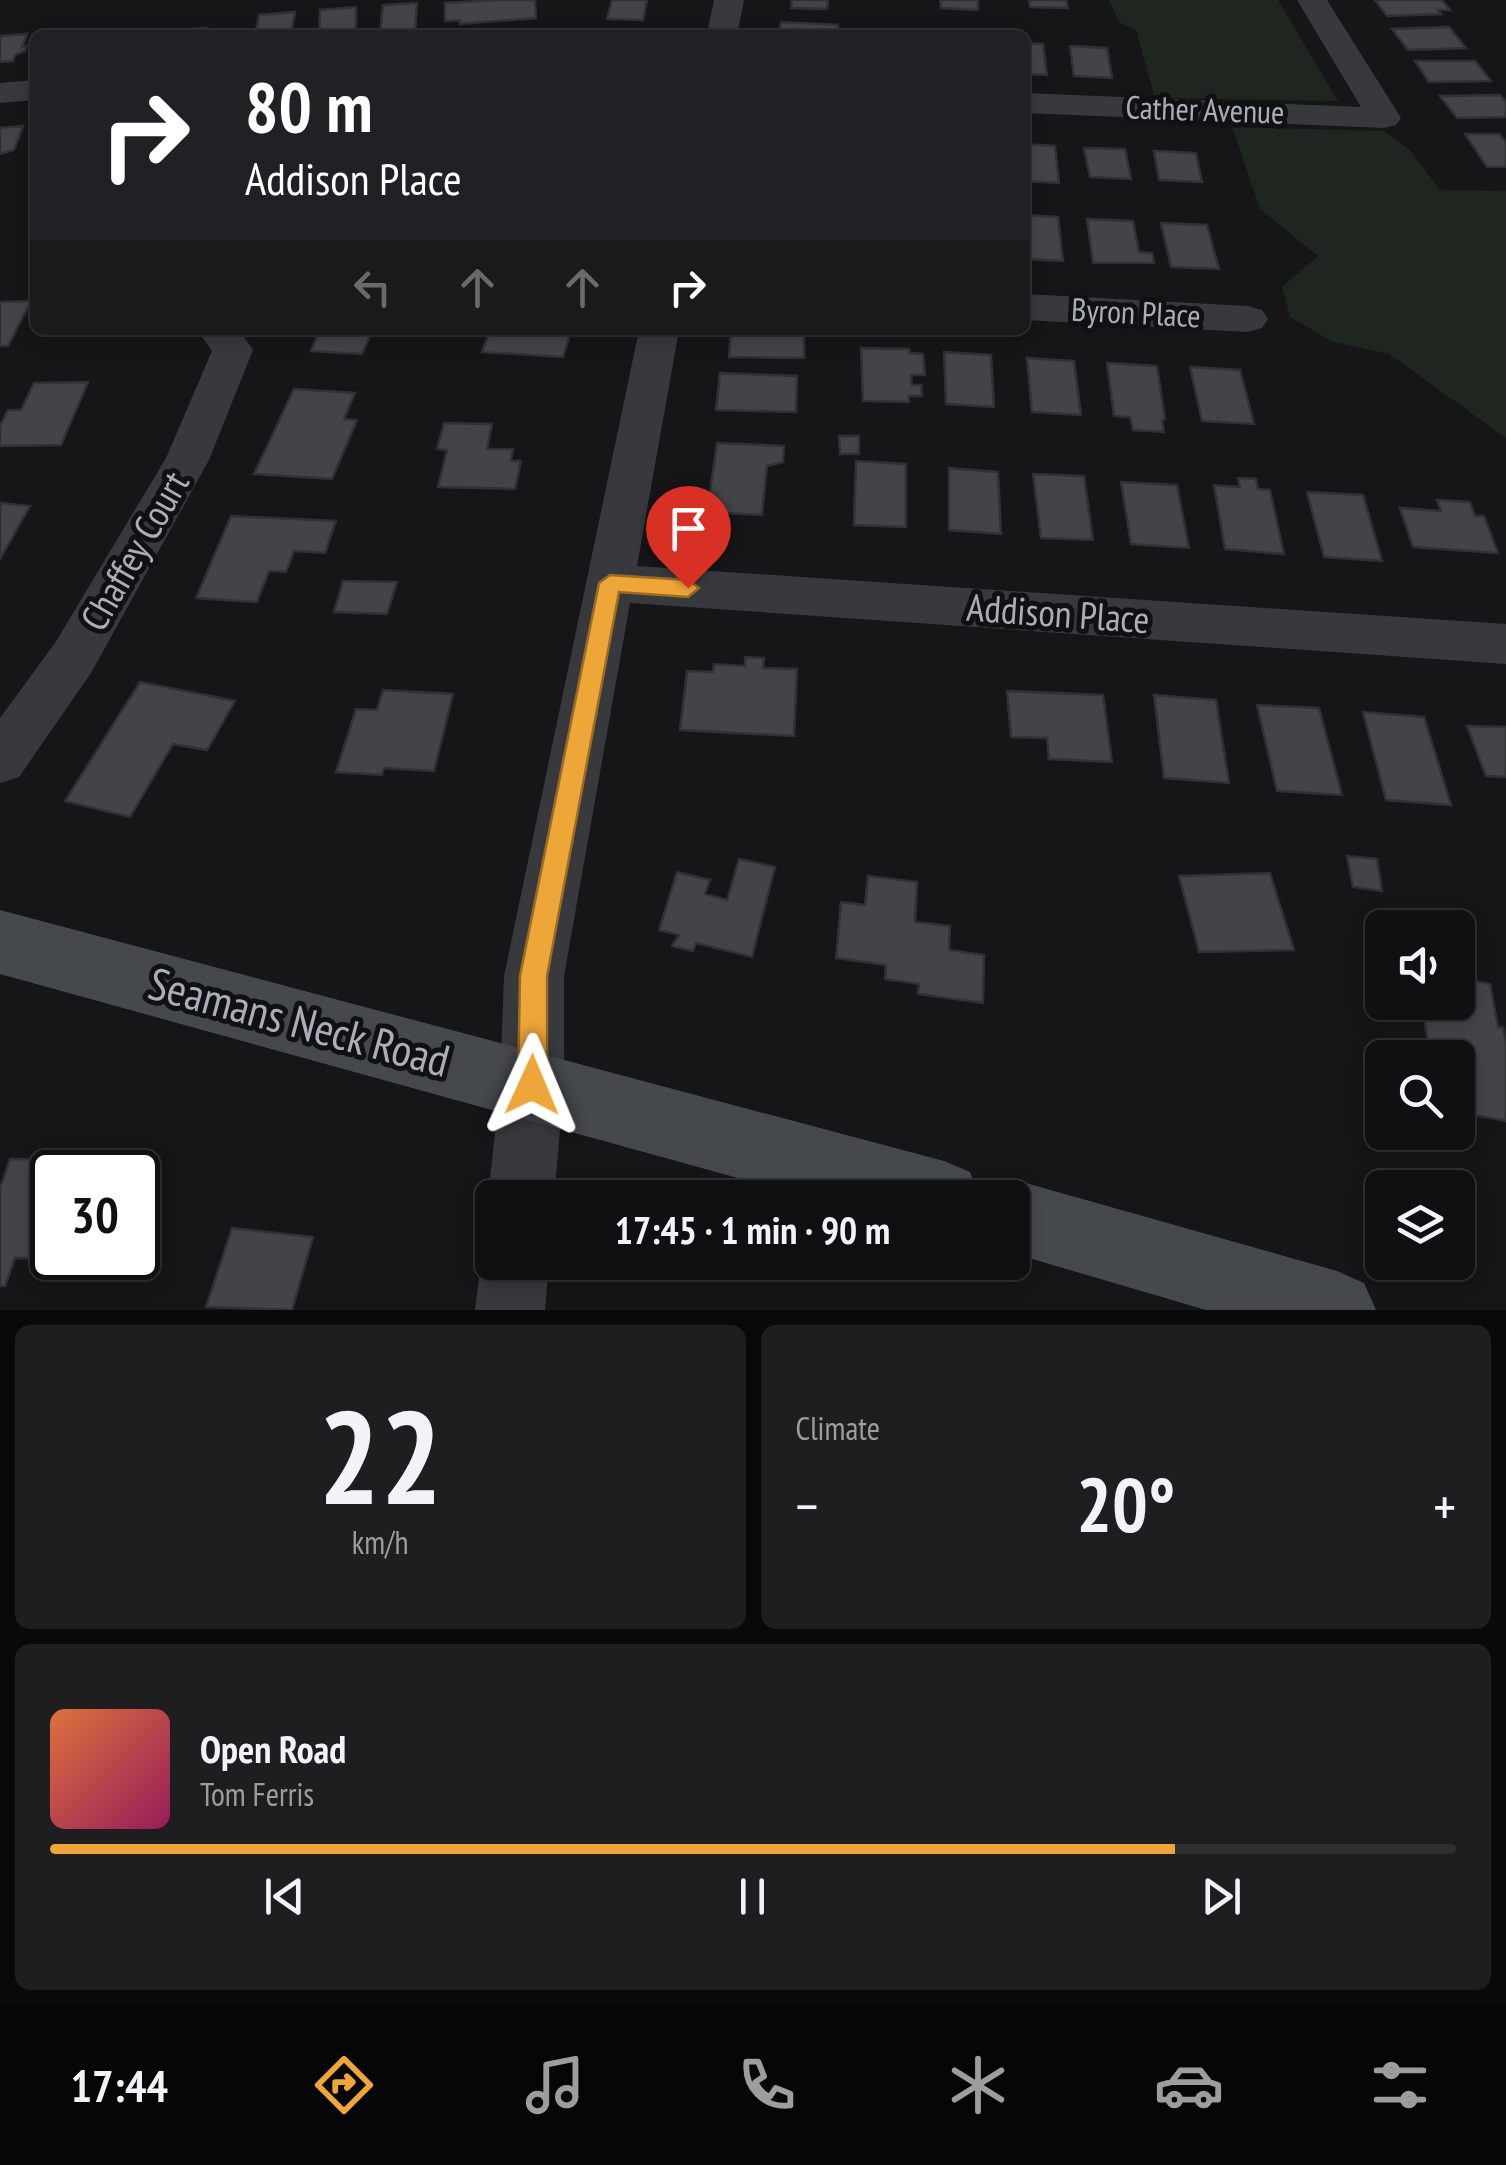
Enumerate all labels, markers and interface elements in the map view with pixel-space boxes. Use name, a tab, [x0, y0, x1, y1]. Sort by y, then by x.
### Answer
text: 80 m	[245, 61, 373, 151]
icon: right	[80, 70, 210, 200]
street label: Cather Avenue	[1125, 85, 1285, 133]
text: Addison Place	[245, 149, 462, 207]
icon: left	[345, 260, 400, 315]
icon: ahead	[450, 260, 505, 315]
icon: ahead	[555, 260, 610, 315]
icon: right	[660, 260, 715, 315]
street label: Byron Place	[1070, 288, 1202, 336]
street label: Chaffey Court	[69, 461, 199, 639]
pin	[646, 486, 731, 589]
icon: arrive	[661, 501, 716, 556]
street label: Addison Place	[965, 582, 1151, 643]
map controls	[1365, 910, 1475, 1280]
button: sound	[1365, 910, 1475, 1020]
street label: Seamans Neck Road	[143, 953, 456, 1089]
position arrow	[480, 1033, 584, 1137]
button: search	[1365, 1040, 1475, 1150]
speed limit sign: 30	[30, 1150, 160, 1280]
button: layers	[1365, 1170, 1475, 1280]
text: 17:45 · 1 min · 90 m	[615, 1205, 890, 1254]
text: 22	[318, 1372, 442, 1540]
text: Climate	[796, 1407, 880, 1449]
text: 20°	[1076, 1456, 1175, 1553]
text: −	[796, 1470, 818, 1541]
text: +	[1433, 1470, 1456, 1541]
text: km/h	[352, 1521, 409, 1563]
text: Open Road	[200, 1724, 346, 1773]
text: Tom Ferris	[200, 1773, 314, 1815]
icon: previous	[257, 1869, 312, 1924]
icon: pause	[725, 1869, 780, 1924]
icon: next	[1194, 1869, 1249, 1924]
icon: directions	[309, 2050, 379, 2120]
icon: music	[520, 2050, 590, 2120]
icon: phone	[732, 2050, 802, 2120]
icon: climate	[943, 2050, 1013, 2120]
icon: car	[1154, 2050, 1224, 2120]
icon: filters	[1365, 2050, 1435, 2120]
text: 17:44	[71, 2056, 168, 2114]

